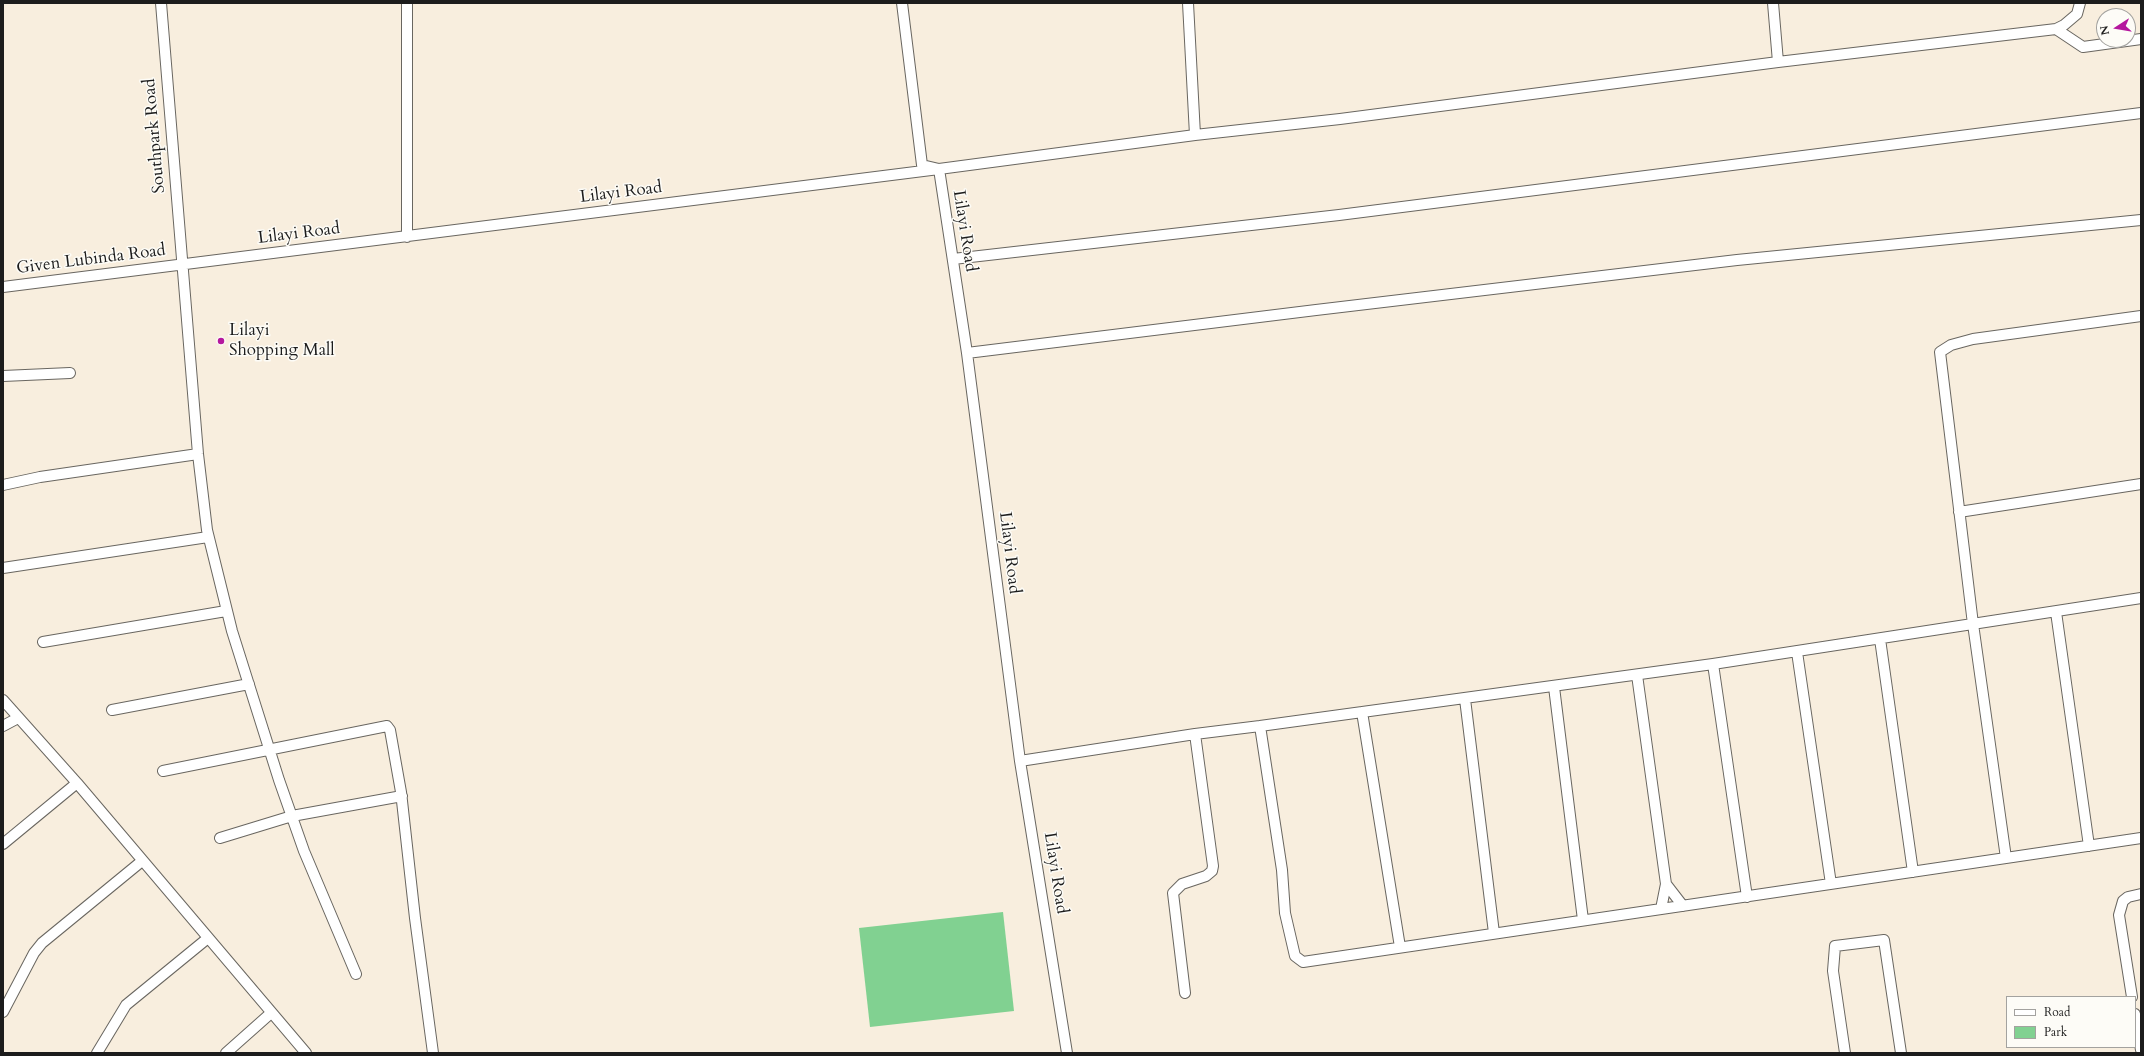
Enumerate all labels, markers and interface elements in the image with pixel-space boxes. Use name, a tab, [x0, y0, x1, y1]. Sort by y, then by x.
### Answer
north arrow	[2096, 8, 2136, 48]
text: N	[2096, 24, 2113, 37]
street label: Southpark Road	[140, 78, 170, 194]
street label: Lilayi Road	[579, 178, 663, 208]
street label: Lilayi Road	[947, 189, 981, 273]
street label: Lilayi Road	[257, 219, 341, 249]
street label: Given Lubinda Road	[15, 241, 167, 279]
place label: Lilayi Shopping Mall	[229, 321, 335, 361]
marker: Lilayi Shopping Mall	[216, 336, 226, 346]
street label: Lilayi Road	[994, 511, 1024, 595]
street label: Lilayi Road	[1038, 831, 1072, 915]
legend	[2006, 996, 2136, 1048]
text: Road	[2044, 1004, 2070, 1020]
text: Park	[2044, 1024, 2067, 1040]

